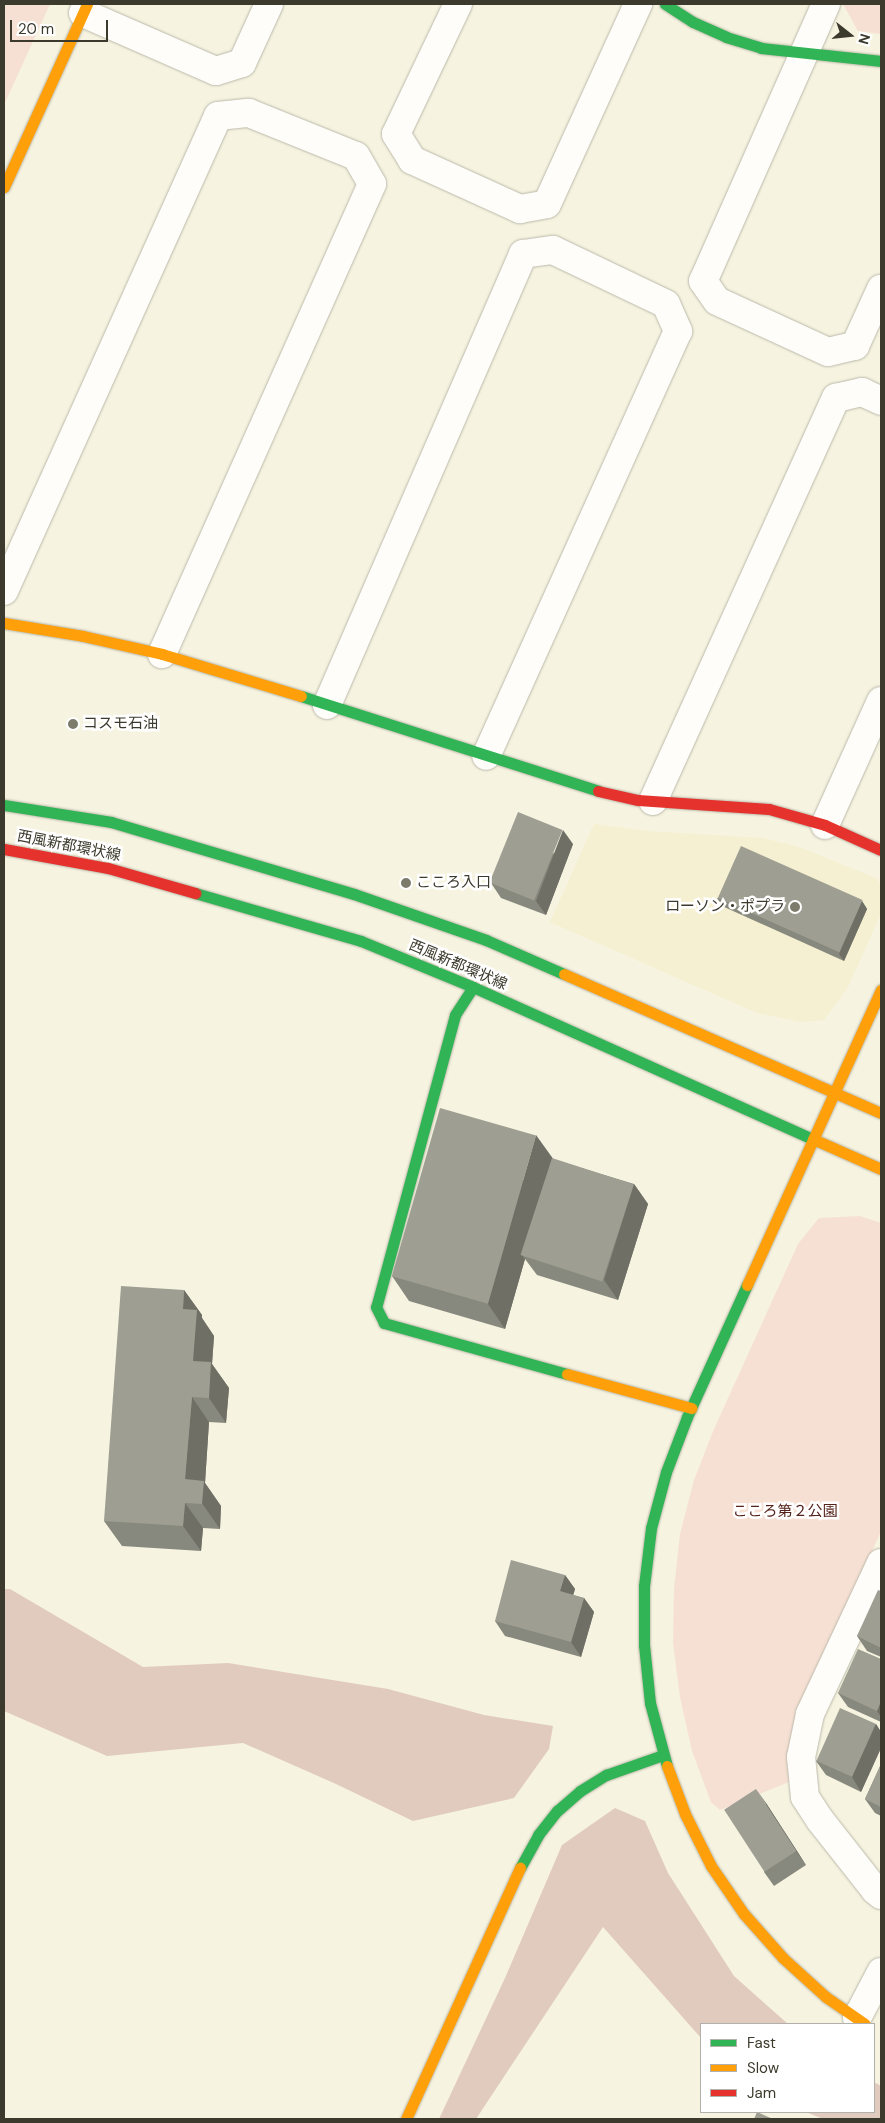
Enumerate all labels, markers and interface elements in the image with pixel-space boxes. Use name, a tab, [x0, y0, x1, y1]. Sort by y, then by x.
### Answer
scale bar	[12, 10, 110, 42]
north arrow	[825, 10, 875, 60]
text: 20 m	[18, 19, 54, 39]
text: N	[854, 32, 874, 47]
place label: コスモ石油	[83, 715, 158, 733]
marker: コスモ石油	[67, 718, 79, 730]
street label: 西風新都環状線	[16, 827, 122, 865]
place label: こころ入口	[416, 874, 491, 892]
marker: こころ入口	[400, 877, 412, 889]
place label: ローソン・ポプラ	[665, 898, 785, 916]
marker: ローソン・ポプラ	[789, 901, 801, 913]
street label: 西風新都環状線	[406, 936, 510, 994]
park label: こころ第２公園	[733, 1503, 837, 1521]
legend	[700, 2023, 875, 2113]
text: Fast	[747, 2033, 776, 2053]
text: Slow	[747, 2058, 779, 2078]
text: Jam	[747, 2083, 776, 2103]

